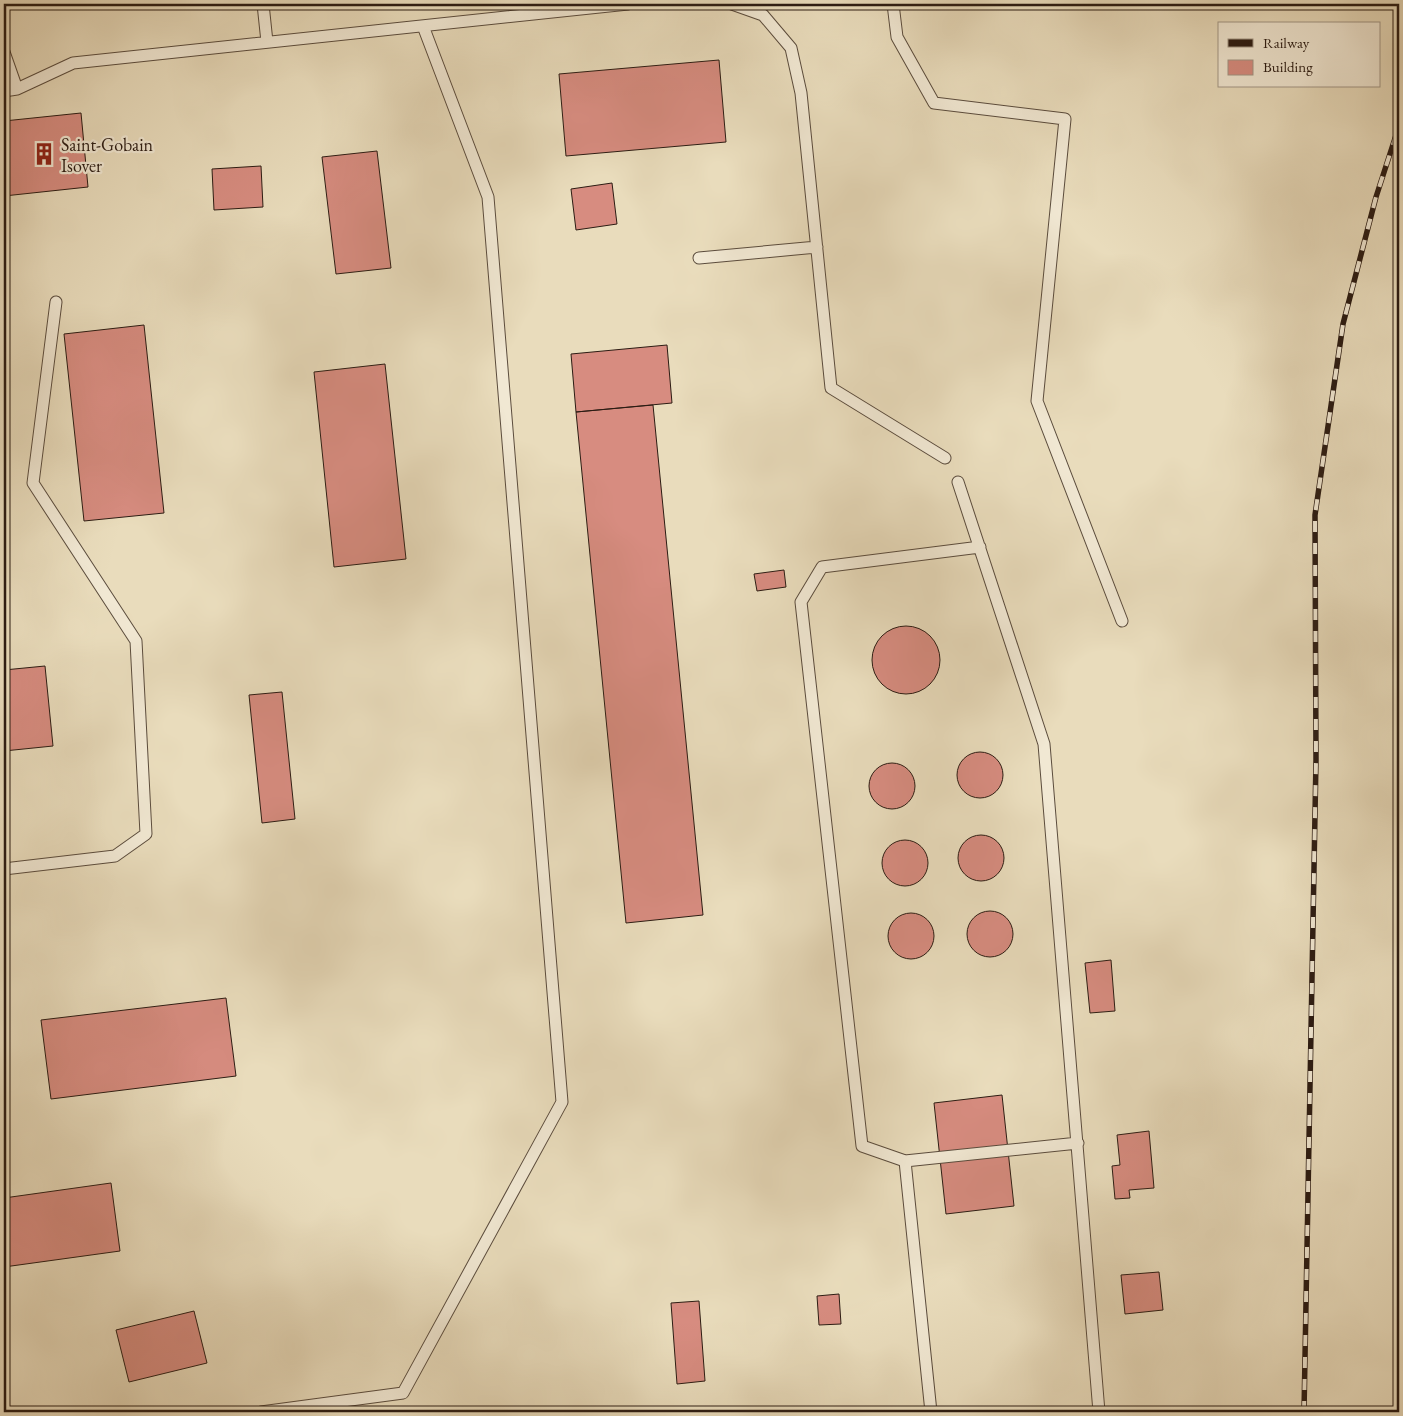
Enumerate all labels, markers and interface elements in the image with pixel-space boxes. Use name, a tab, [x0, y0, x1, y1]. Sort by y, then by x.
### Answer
legend	[1218, 22, 1380, 88]
text: Railway	[1263, 33, 1310, 52]
text: Building	[1263, 57, 1313, 76]
place label: Saint-Gobain Isover	[61, 133, 154, 177]
building icon: Saint-Gobain Isover	[31, 141, 57, 167]

